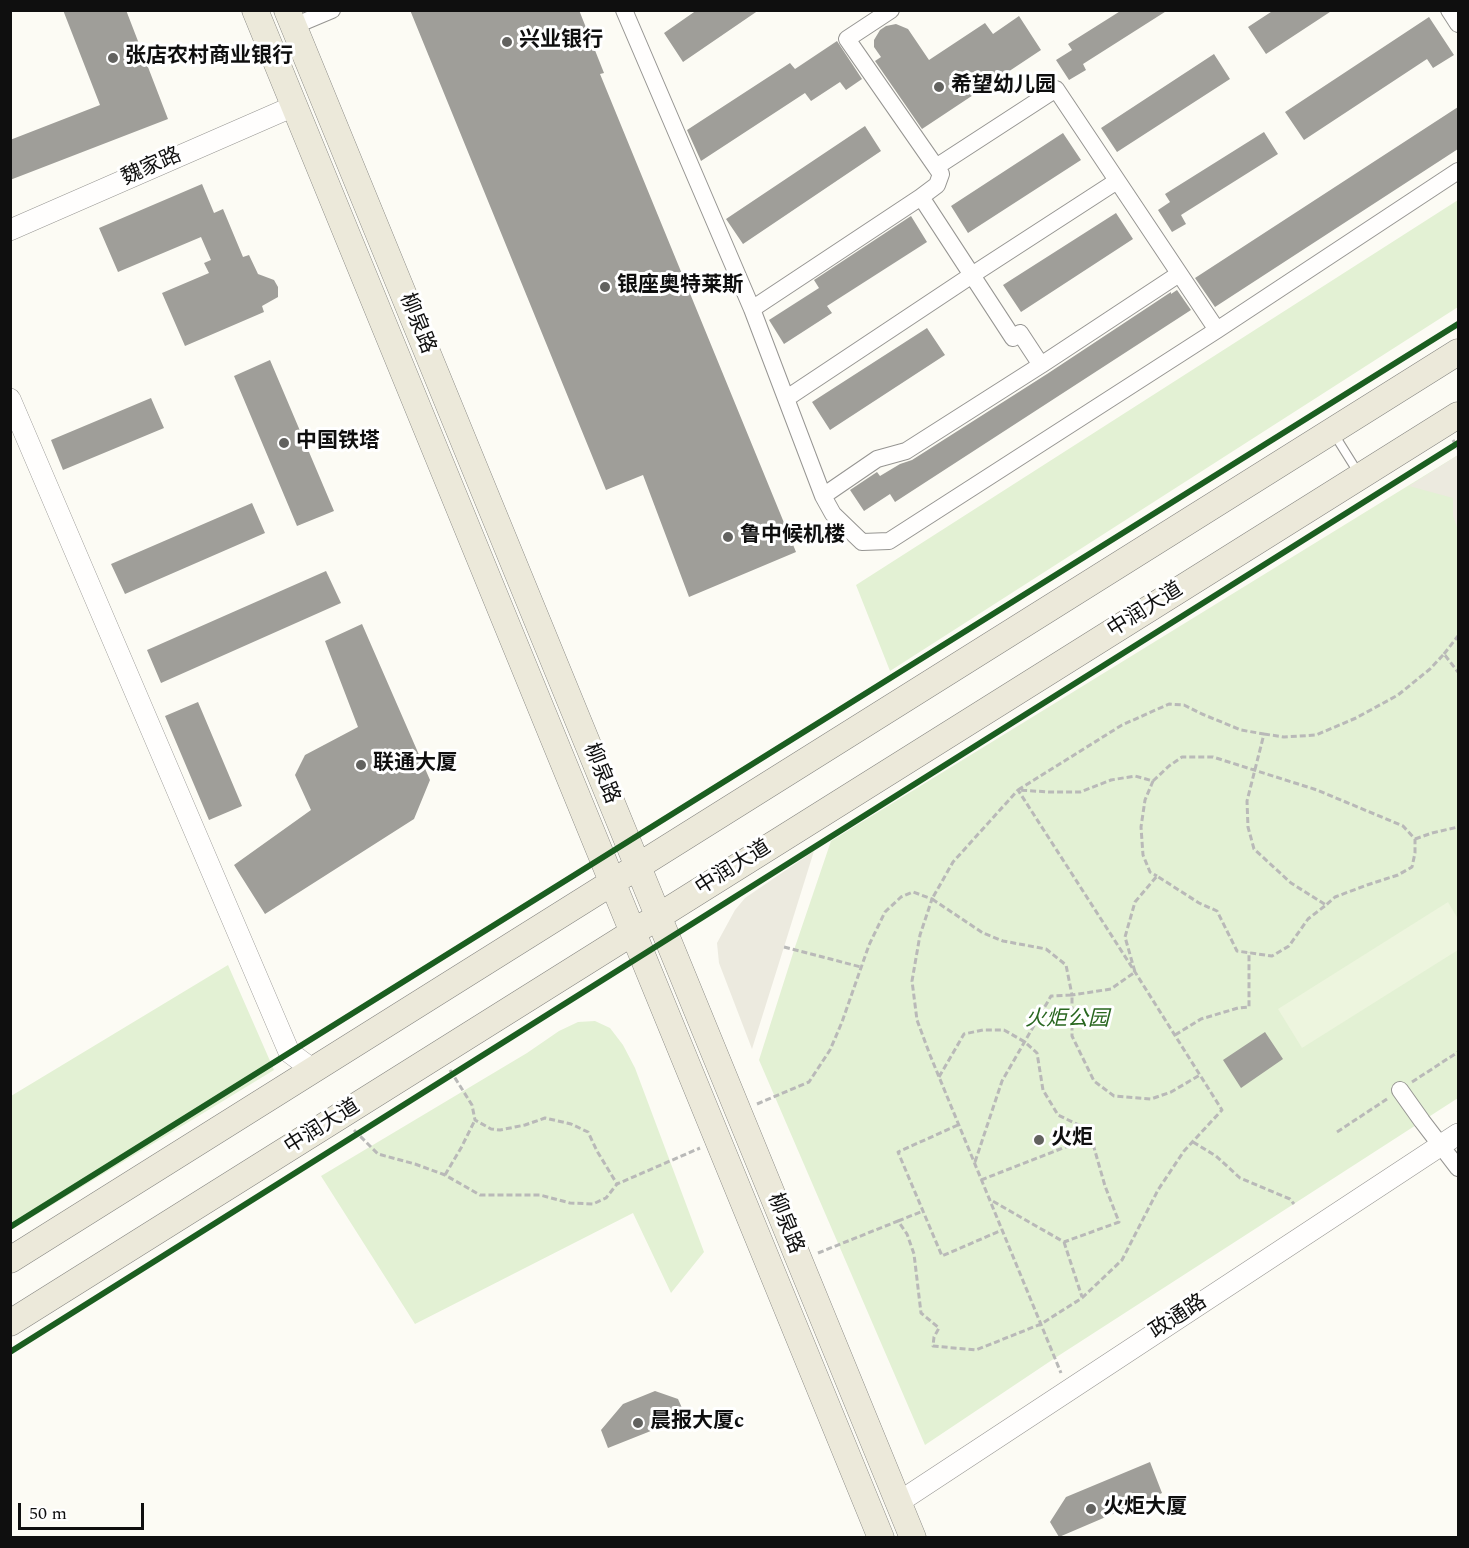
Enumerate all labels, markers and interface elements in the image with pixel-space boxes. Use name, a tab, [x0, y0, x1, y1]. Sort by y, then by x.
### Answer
place label: 兴业银行	[519, 29, 603, 55]
marker: 兴业银行	[500, 35, 514, 49]
place label: 张店农村商业银行	[125, 45, 293, 71]
marker: 张店农村商业银行	[106, 51, 120, 65]
place label: 希望幼儿园	[951, 74, 1056, 100]
marker: 希望幼儿园	[932, 80, 946, 94]
street label: 魏家路	[118, 144, 186, 192]
place label: 银座奥特莱斯	[617, 274, 743, 300]
marker: 银座奥特莱斯	[598, 280, 612, 294]
street label: 柳泉路	[393, 290, 439, 358]
place label: 中国铁塔	[296, 430, 380, 456]
marker: 中国铁塔	[277, 436, 291, 450]
place label: 鲁中候机楼	[740, 524, 845, 550]
marker: 鲁中候机楼	[721, 530, 735, 544]
street label: 中润大道	[1104, 578, 1188, 644]
street label: 柳泉路	[577, 740, 623, 808]
place label: 联通大厦	[373, 752, 457, 778]
marker: 联通大厦	[354, 758, 368, 772]
street label: 中润大道	[692, 836, 776, 902]
park label: 火炬公园	[1025, 1008, 1109, 1034]
street label: 中润大道	[281, 1095, 365, 1161]
place label: 火炬	[1051, 1127, 1093, 1153]
marker: 火炬	[1032, 1133, 1046, 1147]
street label: 柳泉路	[761, 1190, 807, 1258]
street label: 政通路	[1146, 1290, 1212, 1346]
place label: 晨报大厦c	[650, 1410, 744, 1436]
marker: 晨报大厦c	[631, 1416, 645, 1430]
scale bar	[21, 1491, 147, 1529]
place label: 火炬大厦	[1103, 1496, 1187, 1522]
text: 50 m	[29, 1500, 67, 1527]
marker: 火炬大厦	[1084, 1502, 1098, 1516]

